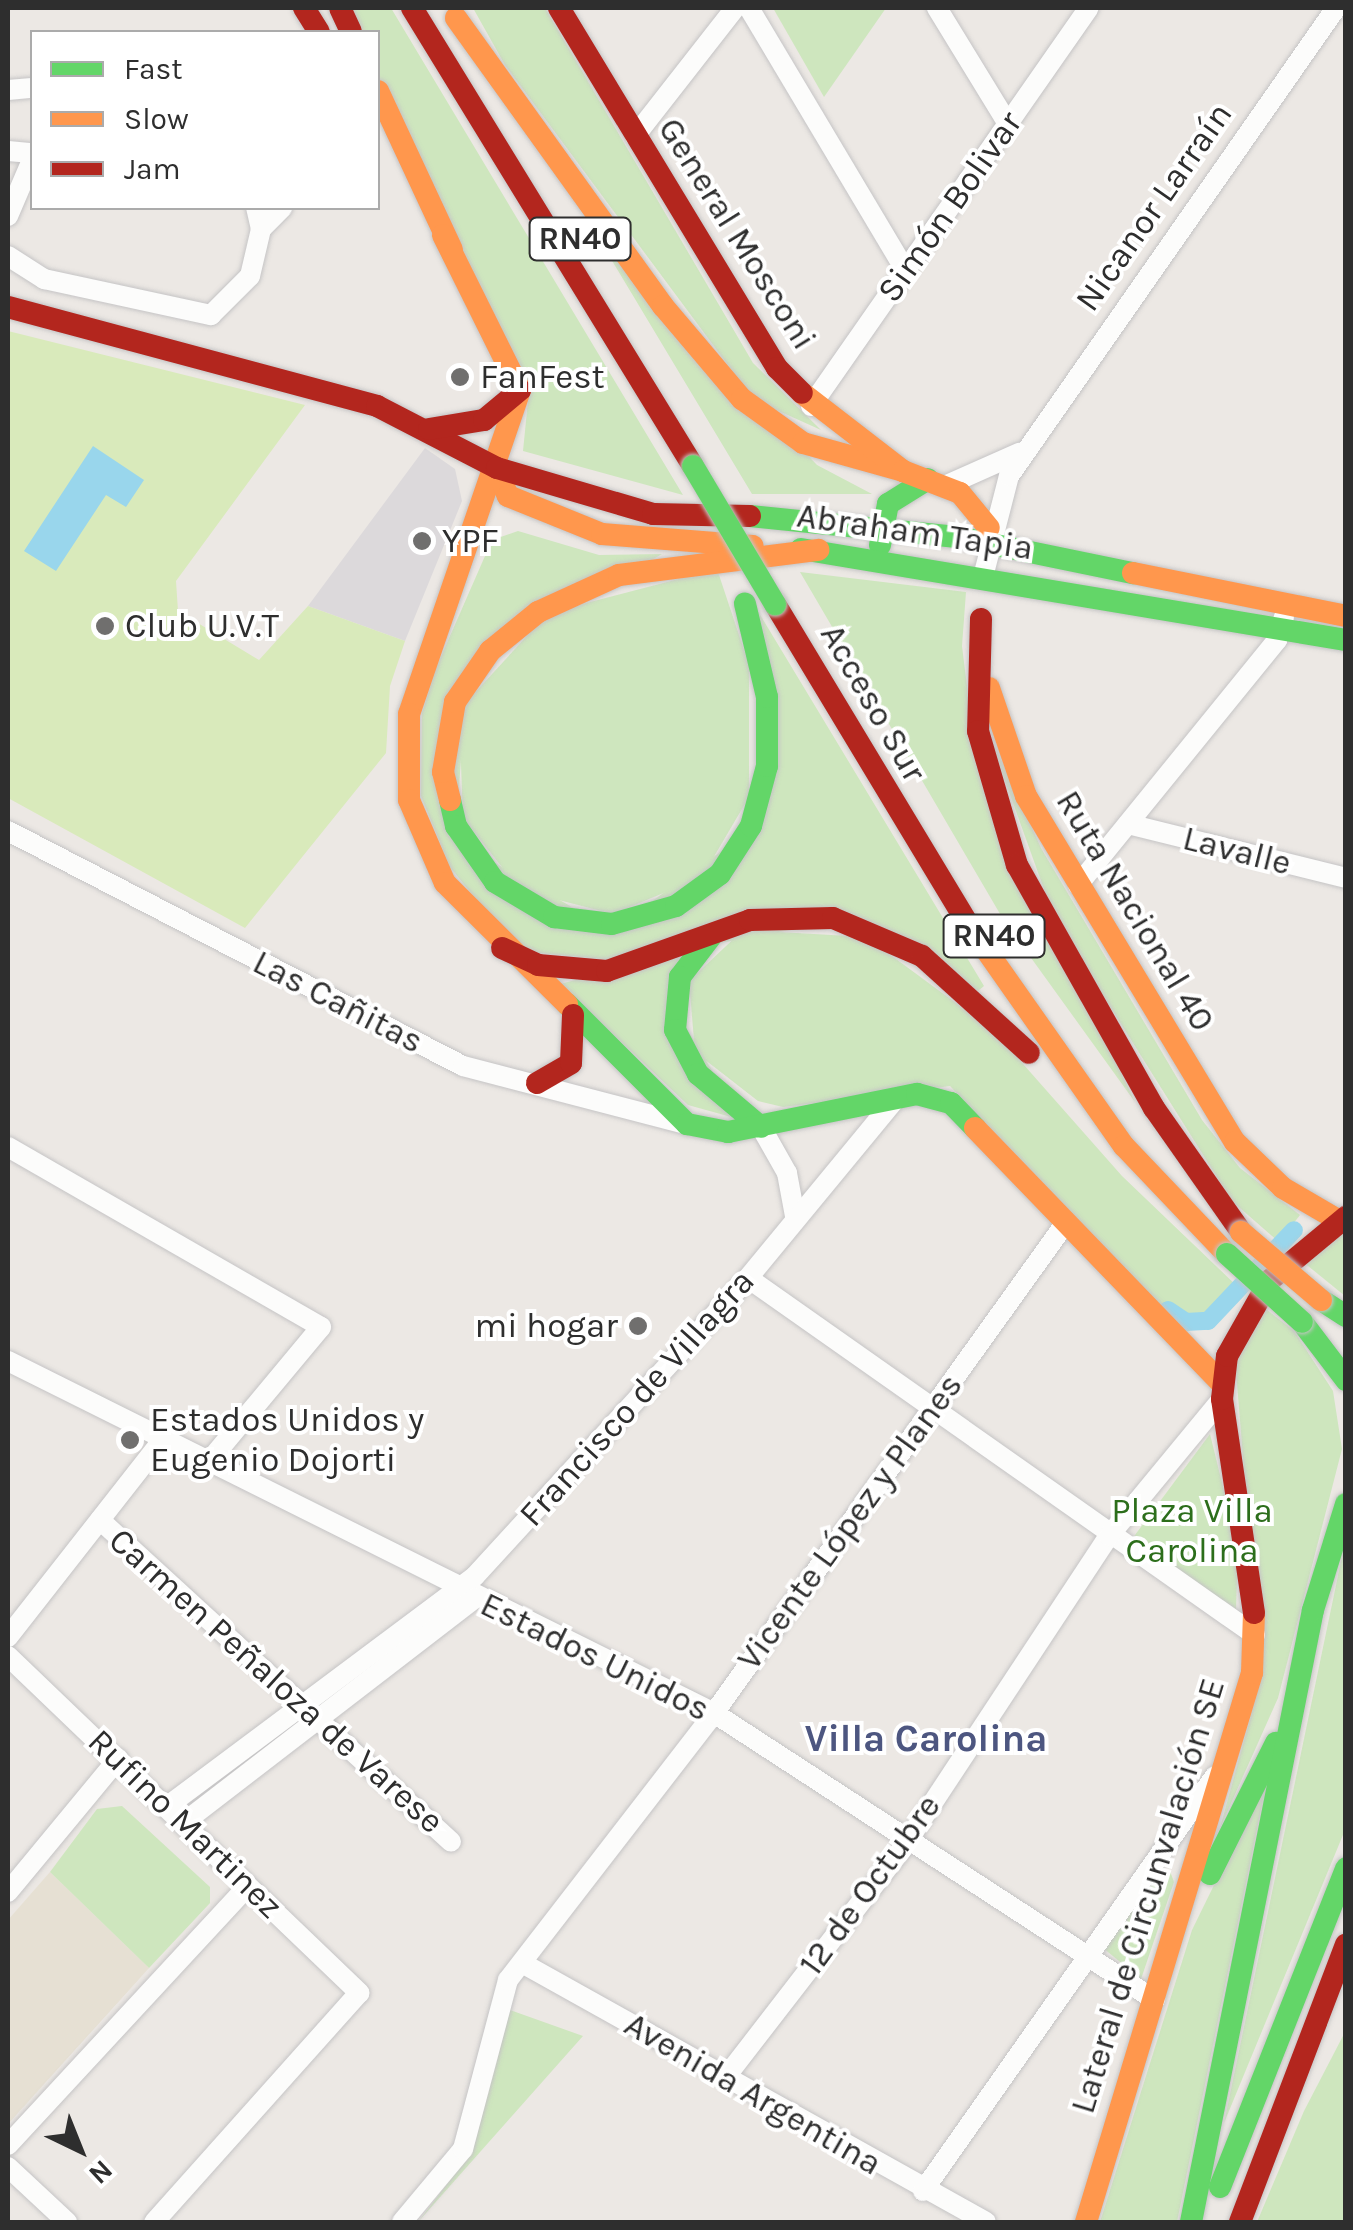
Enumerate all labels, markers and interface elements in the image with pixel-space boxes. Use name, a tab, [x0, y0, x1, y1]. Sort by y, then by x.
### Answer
legend	[30, 30, 380, 210]
text: Fast	[124, 51, 183, 87]
street label: Nicanor Larraín	[1067, 95, 1241, 319]
text: Slow	[124, 101, 189, 137]
street label: Simón Bolivar	[869, 103, 1031, 311]
street label: General Mosconi	[649, 110, 825, 358]
text: Jam	[124, 151, 181, 187]
road number: RN40	[528, 212, 632, 266]
place label: FanFest	[480, 356, 605, 398]
marker: FanFest	[449, 366, 471, 388]
street label: Abraham Tapia	[794, 495, 1036, 569]
place label: YPF	[442, 520, 499, 562]
marker: YPF	[411, 530, 433, 552]
place label: Club U.V.T	[125, 605, 279, 647]
marker: Club U.V.T	[94, 615, 116, 637]
street label: Acceso Sur	[811, 617, 935, 789]
street label: Ruta Nacional 40	[1047, 783, 1223, 1039]
street label: Lavalle	[1179, 817, 1295, 885]
road number: RN40	[942, 909, 1046, 963]
street label: Las Cañitas	[246, 941, 430, 1063]
street label: Francisco de Villagra	[511, 1261, 763, 1535]
place label: mi hogar	[475, 1305, 618, 1347]
marker: mi hogar	[627, 1315, 649, 1337]
street label: Vicente López y Planes	[728, 1366, 972, 1678]
place label: Estados Unidos y Eugenio Dojorti	[150, 1399, 424, 1481]
marker: Estados Unidos y Eugenio Dojorti	[119, 1429, 141, 1451]
park label: Plaza Villa Carolina	[1111, 1490, 1273, 1572]
street label: Carmen Peñaloza de Varese	[100, 1519, 452, 1843]
street label: Estados Unidos	[474, 1583, 716, 1731]
street label: Lateral de Circunvalación SE	[1062, 1673, 1234, 2119]
district label: Villa Carolina	[804, 1716, 1048, 1762]
street label: Rufino Martinez	[79, 1721, 291, 1927]
street label: 12 de Octubre	[790, 1786, 950, 1984]
street label: Avenida Argentina	[617, 2003, 889, 2185]
north arrow	[30, 2100, 130, 2200]
text: N	[82, 2153, 119, 2191]

